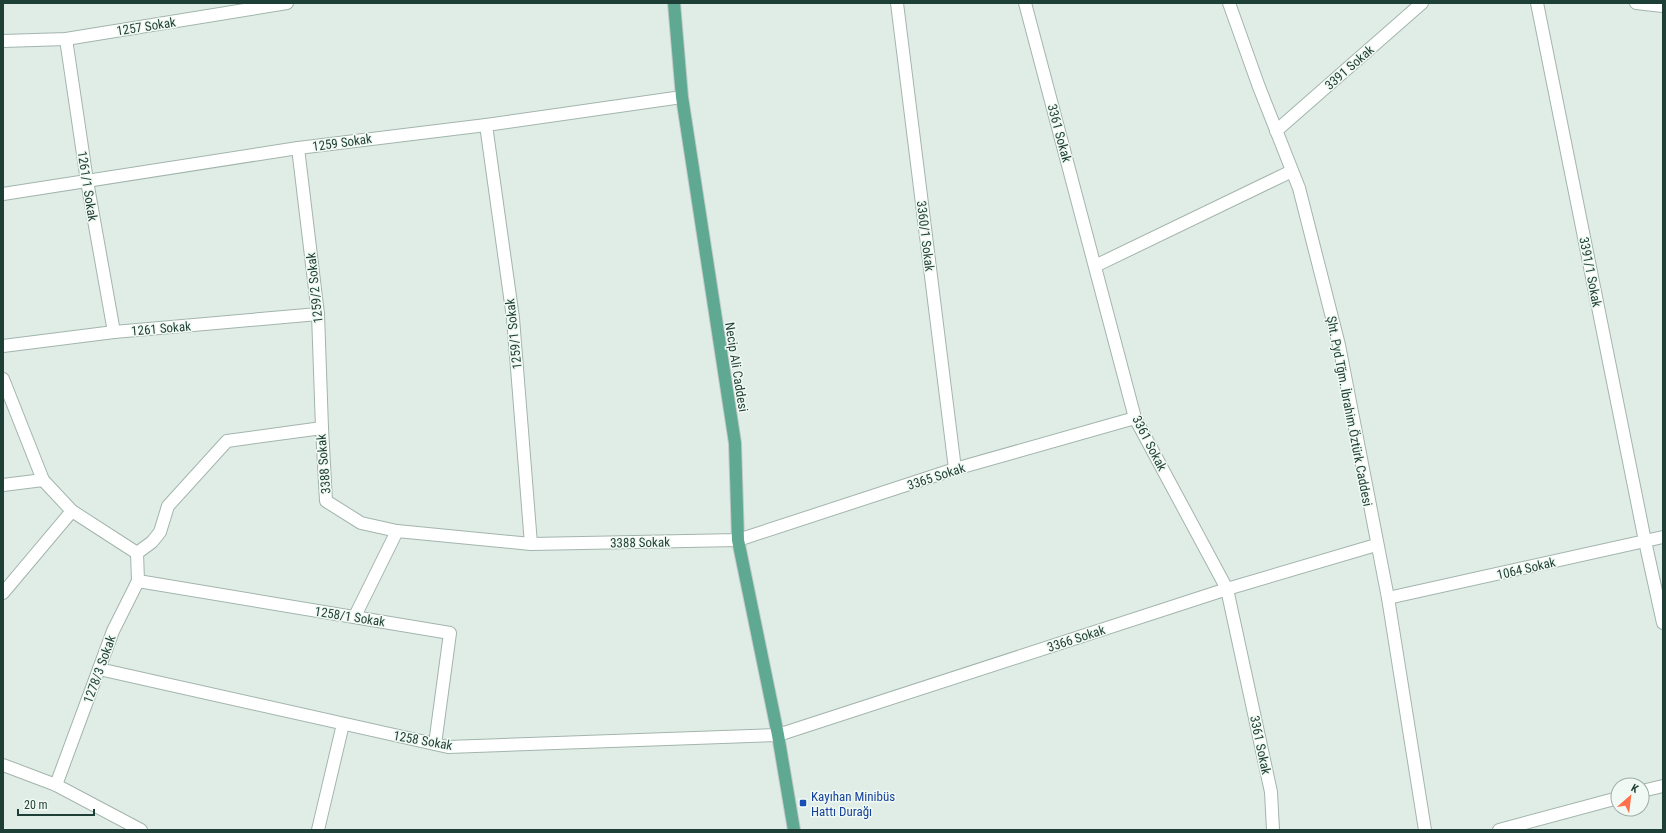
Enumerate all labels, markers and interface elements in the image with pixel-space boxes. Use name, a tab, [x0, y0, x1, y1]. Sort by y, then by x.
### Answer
street label: 1257 Sokak	[115, 14, 177, 39]
street label: 3391 Sokak	[1322, 42, 1377, 93]
street label: 3361 Sokak	[1045, 102, 1075, 164]
street label: 1259 Sokak	[311, 131, 373, 154]
street label: 1261/1 Sokak	[75, 150, 100, 223]
street label: 3360/1 Sokak	[914, 200, 937, 272]
street label: 3391/1 Sokak	[1576, 236, 1605, 309]
street label: 1259/2 Sokak	[303, 252, 326, 324]
street label: 1259/1 Sokak	[502, 298, 525, 370]
street label: Şht. Pyd Tğm. İbrahim Öztürk Caddesi	[1324, 315, 1375, 507]
street label: 1261 Sokak	[131, 318, 192, 339]
street label: Necip Ali Caddesi	[722, 321, 751, 413]
street label: 3361 Sokak	[1129, 413, 1170, 473]
street label: 3388 Sokak	[313, 433, 334, 494]
street label: 3365 Sokak	[905, 460, 967, 493]
street label: 3388 Sokak	[610, 534, 670, 551]
street label: 1064 Sokak	[1495, 554, 1557, 583]
street label: 1258/1 Sokak	[314, 604, 386, 629]
street label: 3366 Sokak	[1045, 622, 1107, 655]
street label: 1278/3 Sokak	[80, 633, 119, 705]
street label: 3361 Sokak	[1247, 714, 1274, 776]
street label: 1258 Sokak	[392, 728, 454, 753]
north arrow	[1610, 777, 1650, 817]
text: K	[1629, 781, 1641, 796]
place label: Kayıhan Minibüs Hattı Durağı	[811, 789, 895, 819]
scale bar	[18, 791, 94, 817]
text: 20 m	[24, 798, 48, 812]
marker: Kayıhan Minibüs Hattı Durağı	[798, 798, 808, 808]

